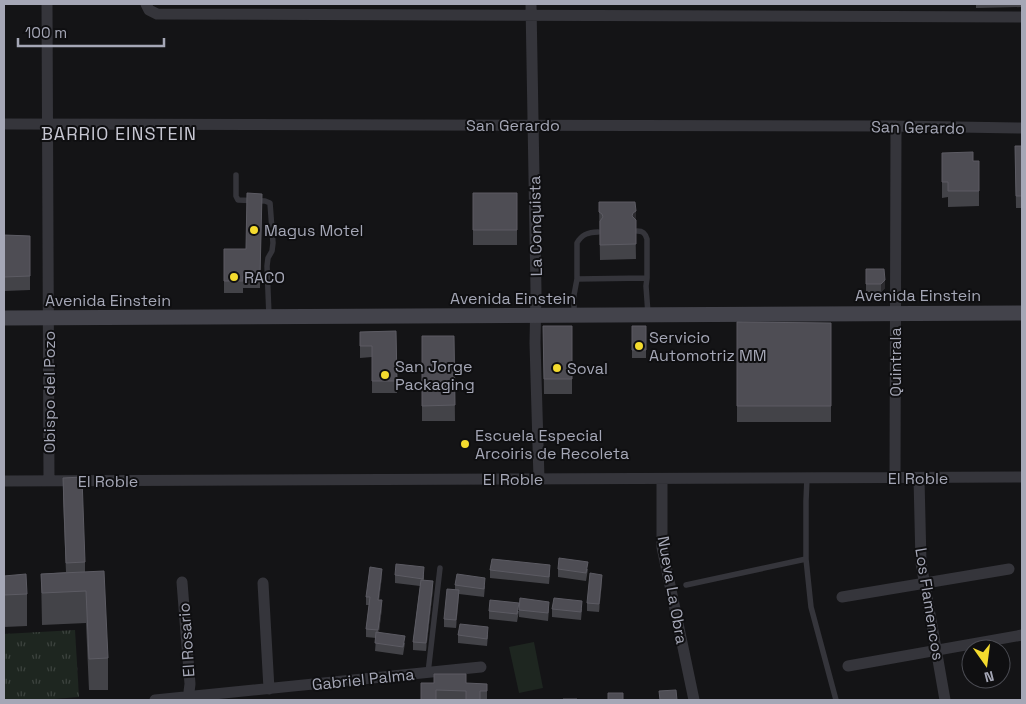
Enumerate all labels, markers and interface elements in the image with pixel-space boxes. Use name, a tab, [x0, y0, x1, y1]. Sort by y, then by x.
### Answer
scale bar	[18, 15, 164, 47]
text: 100 m	[25, 23, 67, 42]
street label: San Gerardo	[466, 115, 560, 136]
street label: San Gerardo	[871, 116, 965, 139]
district label: BARRIO EINSTEIN	[41, 122, 197, 145]
street label: La Conquista	[524, 175, 547, 277]
place label: Magus Motel	[264, 220, 363, 241]
marker: Magus Motel	[248, 224, 260, 236]
place label: RACO	[244, 267, 285, 288]
marker: RACO	[228, 271, 240, 283]
street label: Avenida Einstein	[855, 285, 981, 306]
street label: Avenida Einstein	[450, 288, 576, 309]
street label: Avenida Einstein	[45, 290, 171, 311]
place label: Servicio Automotriz MM	[649, 327, 767, 366]
street label: Quintrala	[885, 327, 906, 397]
street label: Obispo del Pozo	[39, 331, 60, 453]
marker: Servicio Automotriz MM	[633, 340, 645, 352]
place label: San Jorge Packaging	[395, 356, 475, 395]
place label: Soval	[567, 358, 608, 379]
marker: Soval	[551, 362, 563, 374]
marker: San Jorge Packaging	[379, 369, 391, 381]
place label: Escuela Especial Arcoiris de Recoleta	[475, 425, 629, 464]
marker: Escuela Especial Arcoiris de Recoleta	[459, 438, 471, 450]
street label: El Roble	[888, 468, 948, 489]
street label: El Roble	[483, 469, 543, 490]
street label: El Roble	[78, 471, 138, 492]
street label: Nueva La Obra	[653, 534, 692, 646]
street label: Los Flamencos	[910, 546, 949, 662]
street label: El Rosario	[173, 602, 200, 678]
north arrow	[961, 639, 1011, 689]
street label: Gabriel Palma	[311, 664, 415, 695]
text: N	[982, 667, 996, 686]

